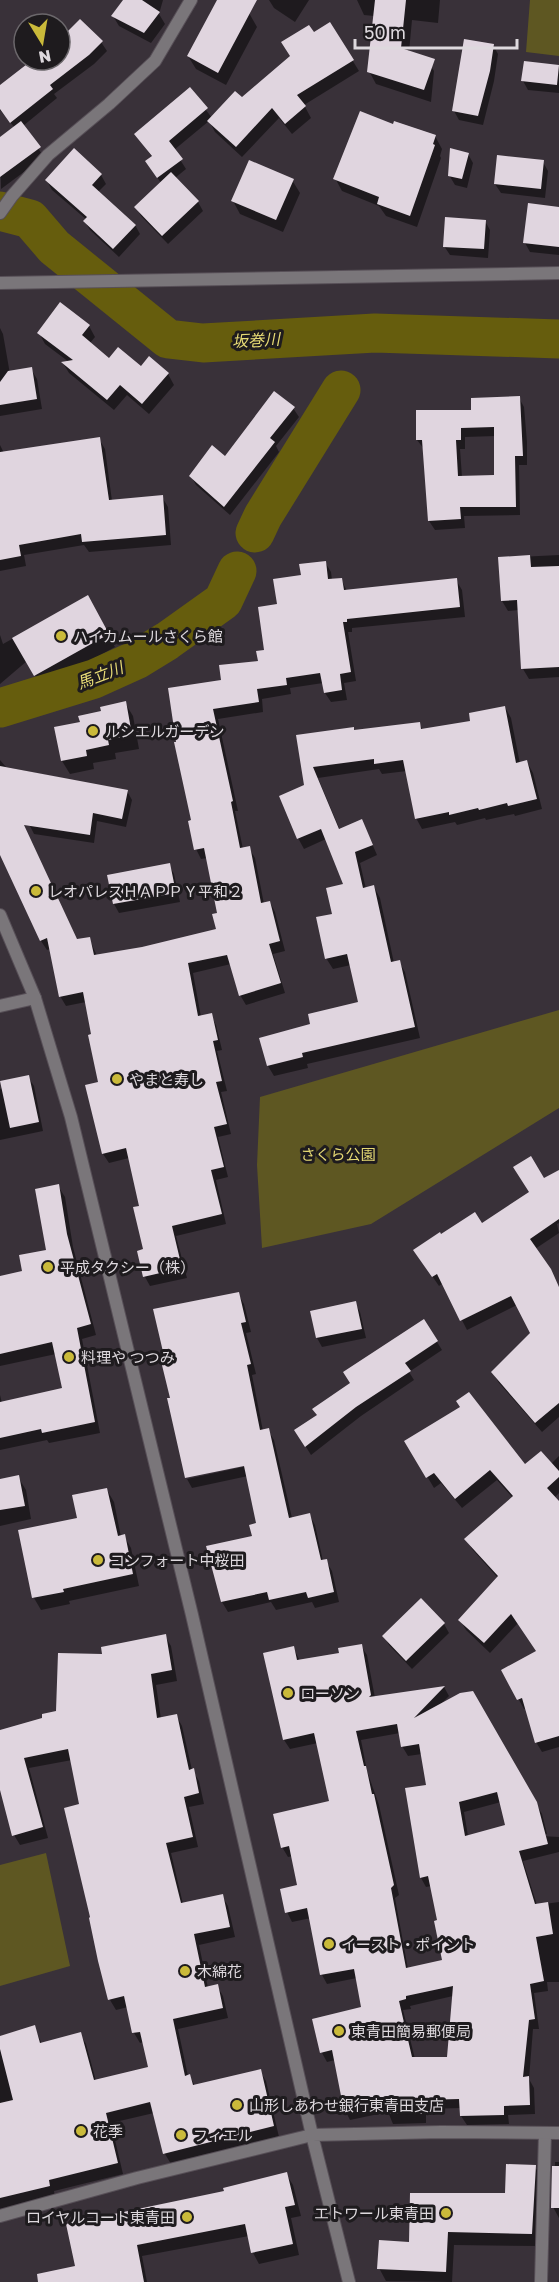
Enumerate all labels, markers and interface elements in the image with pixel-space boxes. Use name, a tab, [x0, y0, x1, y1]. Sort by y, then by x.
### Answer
north arrow	[12, 12, 72, 72]
scale bar	[355, 12, 517, 50]
text: 50 m	[364, 21, 406, 43]
text: N	[37, 46, 53, 68]
water label: 坂巻川	[232, 329, 282, 351]
place label: ハイカムールさくら館	[73, 627, 223, 645]
marker: ハイカムールさくら館	[54, 629, 68, 643]
water label: 馬立川	[74, 656, 128, 693]
place label: ルシエルガーデン	[105, 722, 225, 740]
marker: ルシエルガーデン	[86, 724, 100, 738]
place label: レオパレスＨＡＰＰＹ平和２	[48, 882, 243, 900]
marker: レオパレスＨＡＰＰＹ平和２	[29, 884, 43, 898]
place label: やまと寿し	[129, 1070, 204, 1088]
marker: やまと寿し	[110, 1072, 124, 1086]
park label: さくら公園	[300, 1145, 376, 1163]
place label: 平成タクシー（株）	[60, 1258, 195, 1276]
marker: 平成タクシー（株）	[41, 1260, 55, 1274]
place label: 料理や つつみ	[81, 1348, 175, 1366]
marker: 料理や つつみ	[62, 1350, 76, 1364]
place label: コンフォート中桜田	[110, 1551, 245, 1569]
marker: コンフォート中桜田	[91, 1553, 105, 1567]
place label: ローソン	[300, 1684, 360, 1702]
marker: ローソン	[281, 1686, 295, 1700]
place label: イースト・ポイント	[341, 1935, 475, 1953]
marker: イースト・ポイント	[322, 1937, 336, 1951]
place label: 木綿花	[197, 1962, 242, 1980]
marker: 木綿花	[178, 1964, 192, 1978]
place label: 東青田簡易郵便局	[351, 2022, 471, 2040]
marker: 東青田簡易郵便局	[332, 2024, 346, 2038]
place label: 山形しあわせ銀行東青田支店	[249, 2096, 444, 2114]
marker: 山形しあわせ銀行東青田支店	[230, 2098, 244, 2112]
place label: 花季	[93, 2122, 123, 2140]
marker: 花季	[74, 2124, 88, 2138]
place label: フィエル	[193, 2126, 253, 2144]
marker: フィエル	[174, 2128, 188, 2142]
place label: エトワール東青田	[314, 2204, 434, 2222]
marker: エトワール東青田	[439, 2206, 453, 2220]
place label: ロイヤルコート東青田	[26, 2208, 175, 2226]
marker: ロイヤルコート東青田	[180, 2210, 194, 2224]

